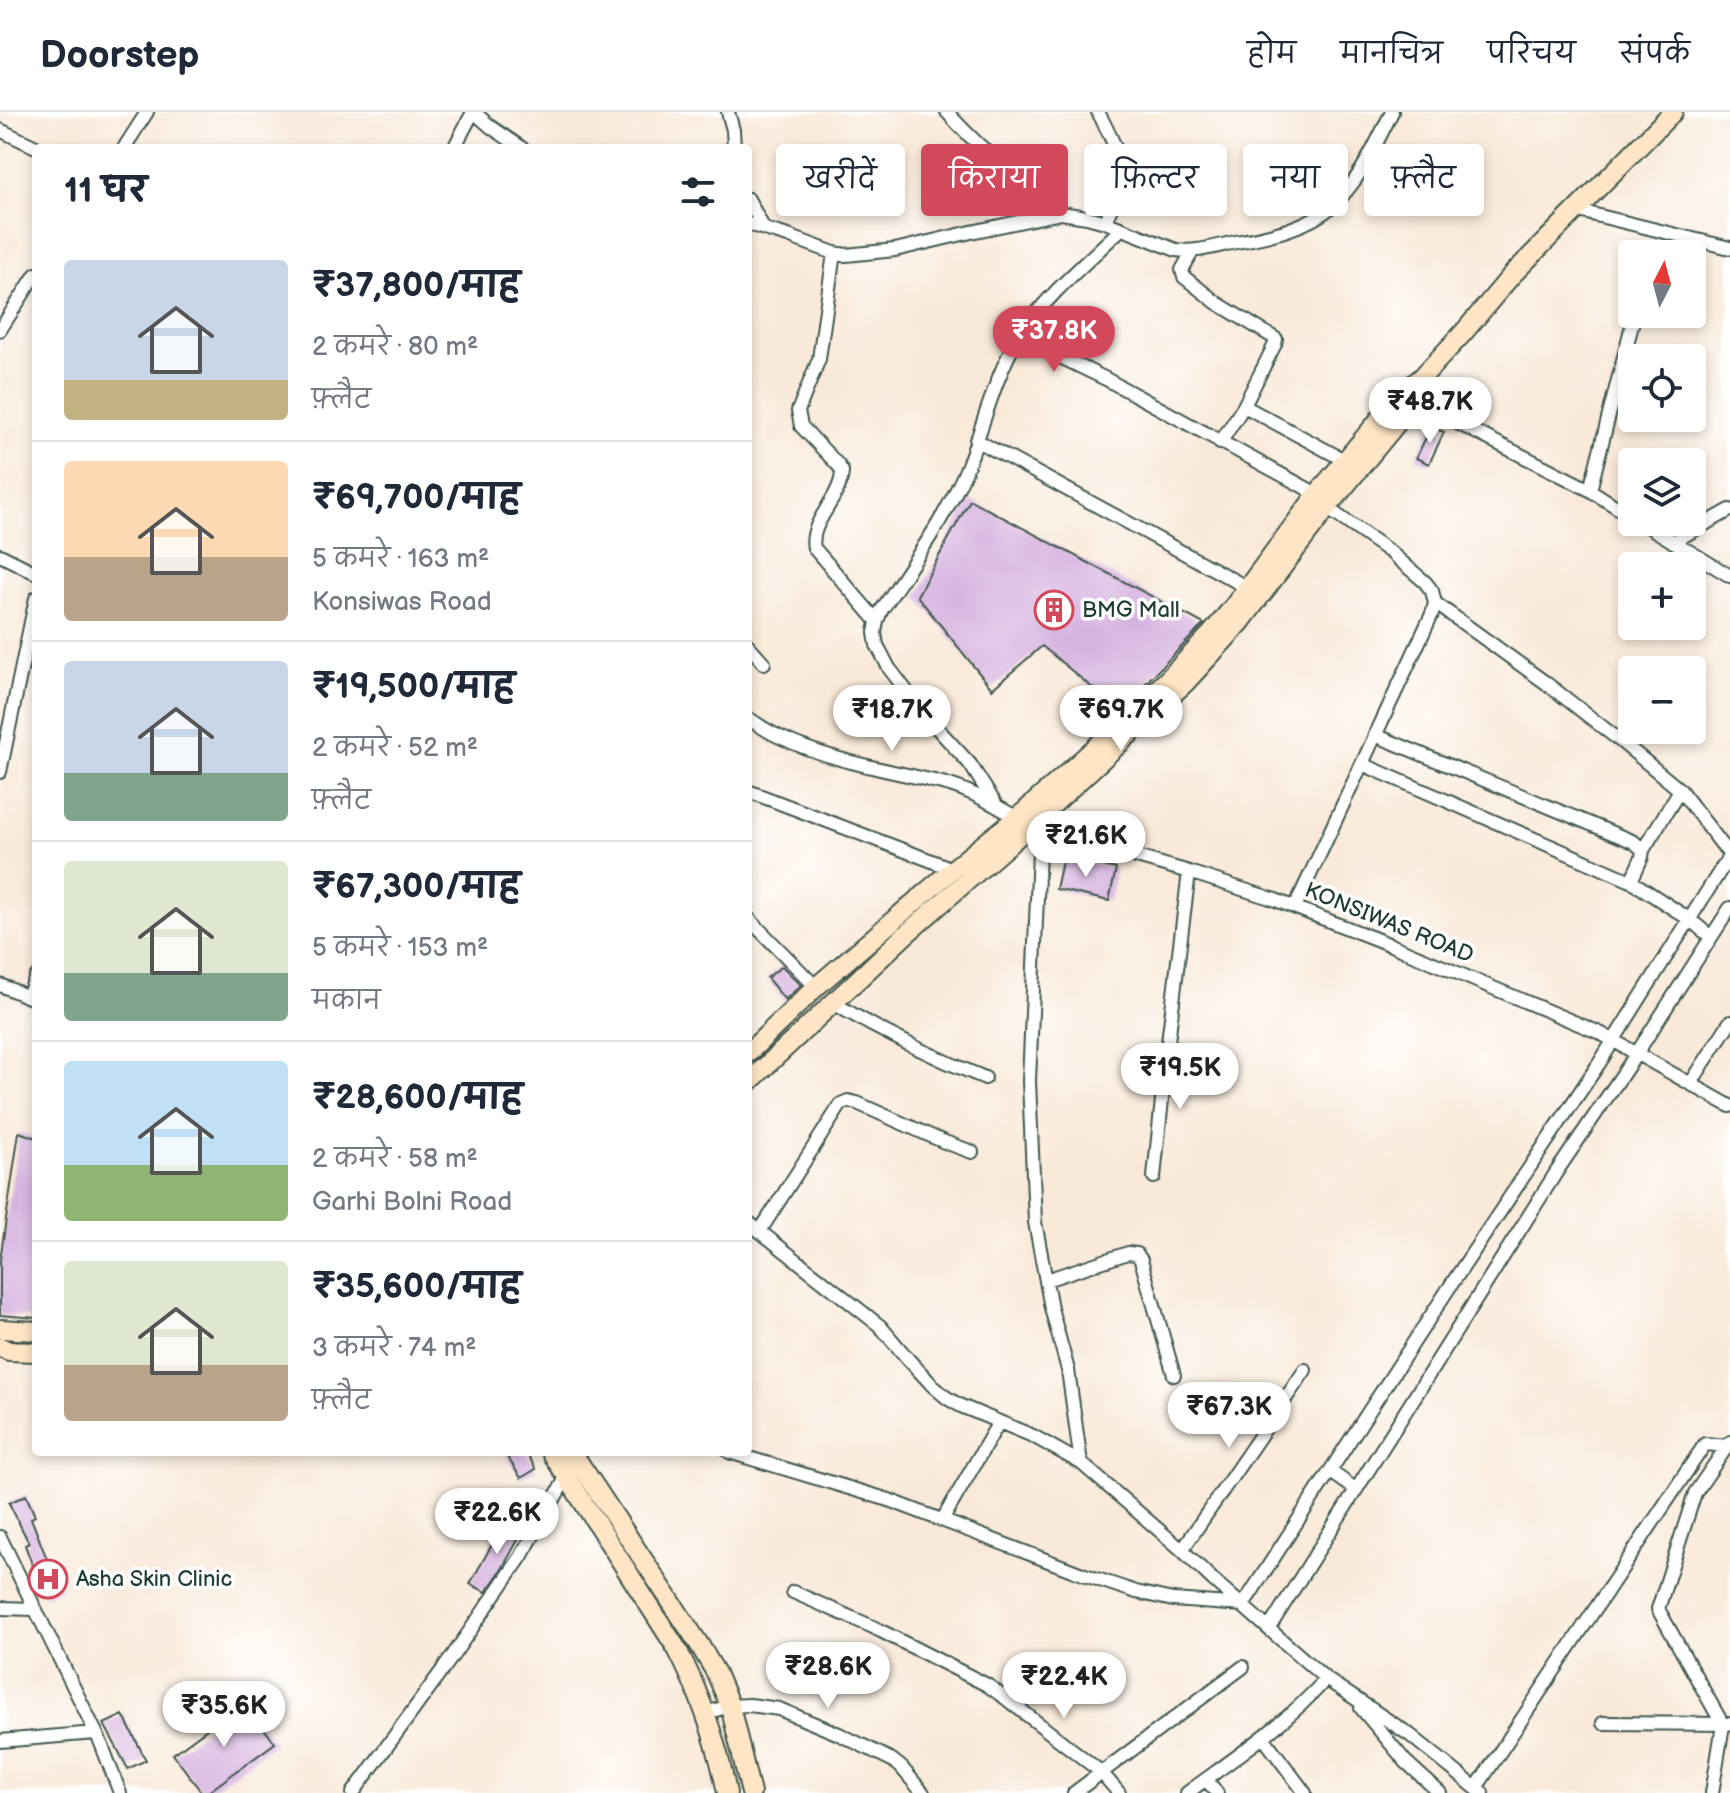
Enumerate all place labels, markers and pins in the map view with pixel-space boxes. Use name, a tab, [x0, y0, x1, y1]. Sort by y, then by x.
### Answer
pin: ₹37.8K	[989, 306, 1119, 374]
pin: ₹48.7K	[1365, 377, 1495, 445]
building icon: BMG Mall	[1033, 589, 1075, 631]
place label: BMG Mall	[1082, 597, 1180, 624]
pin: ₹18.7K	[827, 685, 957, 753]
pin: ₹69.7K	[1056, 685, 1186, 753]
pin: ₹21.6K	[1021, 811, 1151, 879]
pin: ₹19.5K	[1115, 1043, 1245, 1111]
pin: ₹67.3K	[1164, 1382, 1294, 1450]
pin: ₹22.6K	[432, 1488, 562, 1556]
hospital icon: Asha Skin Clinic	[27, 1558, 69, 1600]
place label: Asha Skin Clinic	[76, 1566, 232, 1593]
pin: ₹28.6K	[763, 1642, 893, 1710]
pin: ₹22.4K	[999, 1652, 1129, 1720]
pin: ₹35.6K	[159, 1681, 289, 1749]

